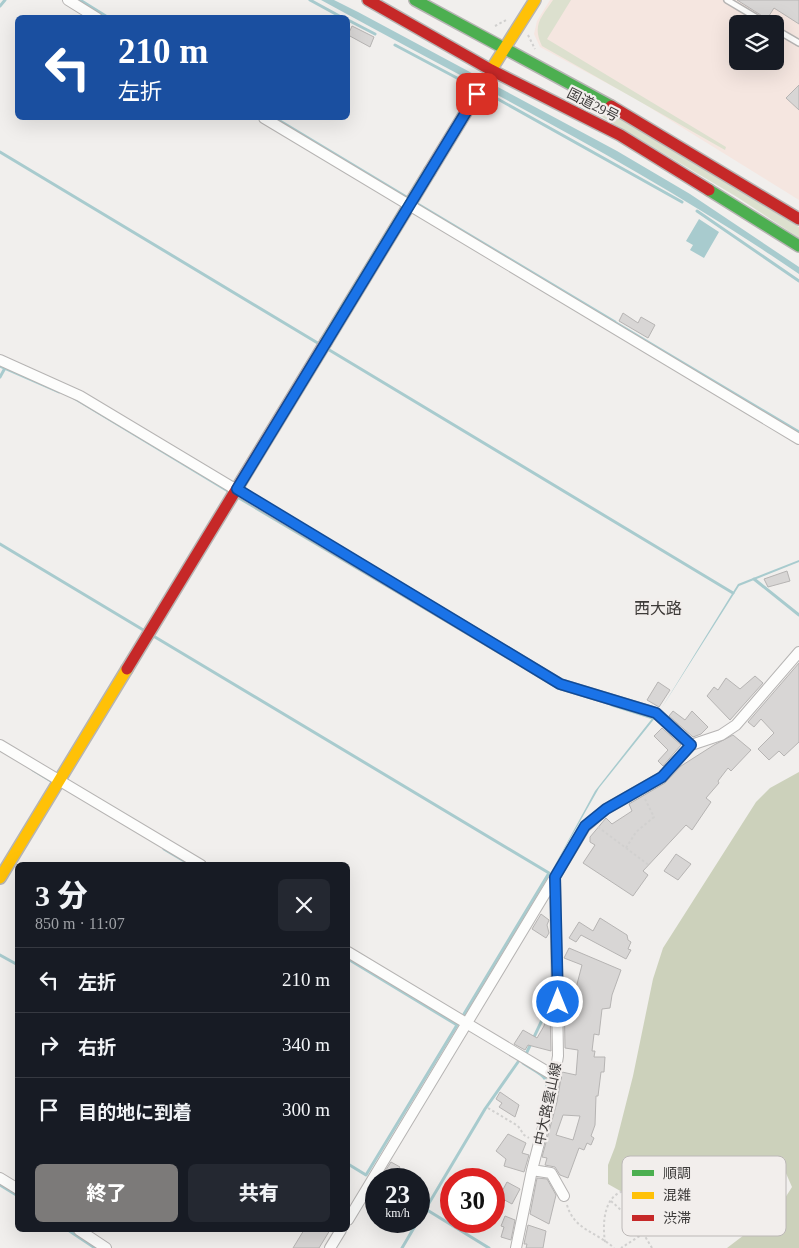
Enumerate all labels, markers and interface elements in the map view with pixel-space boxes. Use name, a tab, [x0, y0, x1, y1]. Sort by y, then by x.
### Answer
map controls	[729, 15, 784, 70]
button: layers	[729, 15, 784, 70]
text: 210 m	[118, 32, 208, 71]
icon: left	[35, 35, 100, 100]
pin	[456, 73, 498, 115]
text: 左折	[118, 79, 162, 104]
icon: arrive	[463, 80, 491, 108]
street label: 国道29号	[565, 86, 621, 124]
district label: 西大路	[634, 600, 682, 617]
text: 3 分	[35, 879, 88, 912]
button: close	[278, 879, 330, 931]
text: 850 m · 11:07	[35, 915, 125, 932]
icon: left	[35, 966, 63, 994]
text: 210 m	[282, 969, 330, 990]
text: 左折	[78, 972, 116, 993]
position arrow	[531, 975, 583, 1027]
icon: right	[35, 1031, 63, 1059]
text: 340 m	[282, 1034, 330, 1055]
text: 右折	[78, 1037, 116, 1058]
street label: 中大路雲山線	[532, 1061, 564, 1147]
icon: arrive	[35, 1096, 63, 1124]
text: 300 m	[282, 1099, 330, 1120]
text: 目的地に到着	[78, 1102, 192, 1123]
legend	[622, 1156, 786, 1236]
button: 終了	[35, 1164, 178, 1222]
button: 共有	[188, 1164, 330, 1222]
text: 順調	[663, 1166, 691, 1181]
speed limit sign: 30	[440, 1168, 505, 1233]
text: 23	[385, 1181, 410, 1208]
text: 混雑	[663, 1187, 691, 1203]
text: km/h	[385, 1206, 410, 1220]
text: 渋滞	[663, 1211, 691, 1226]

